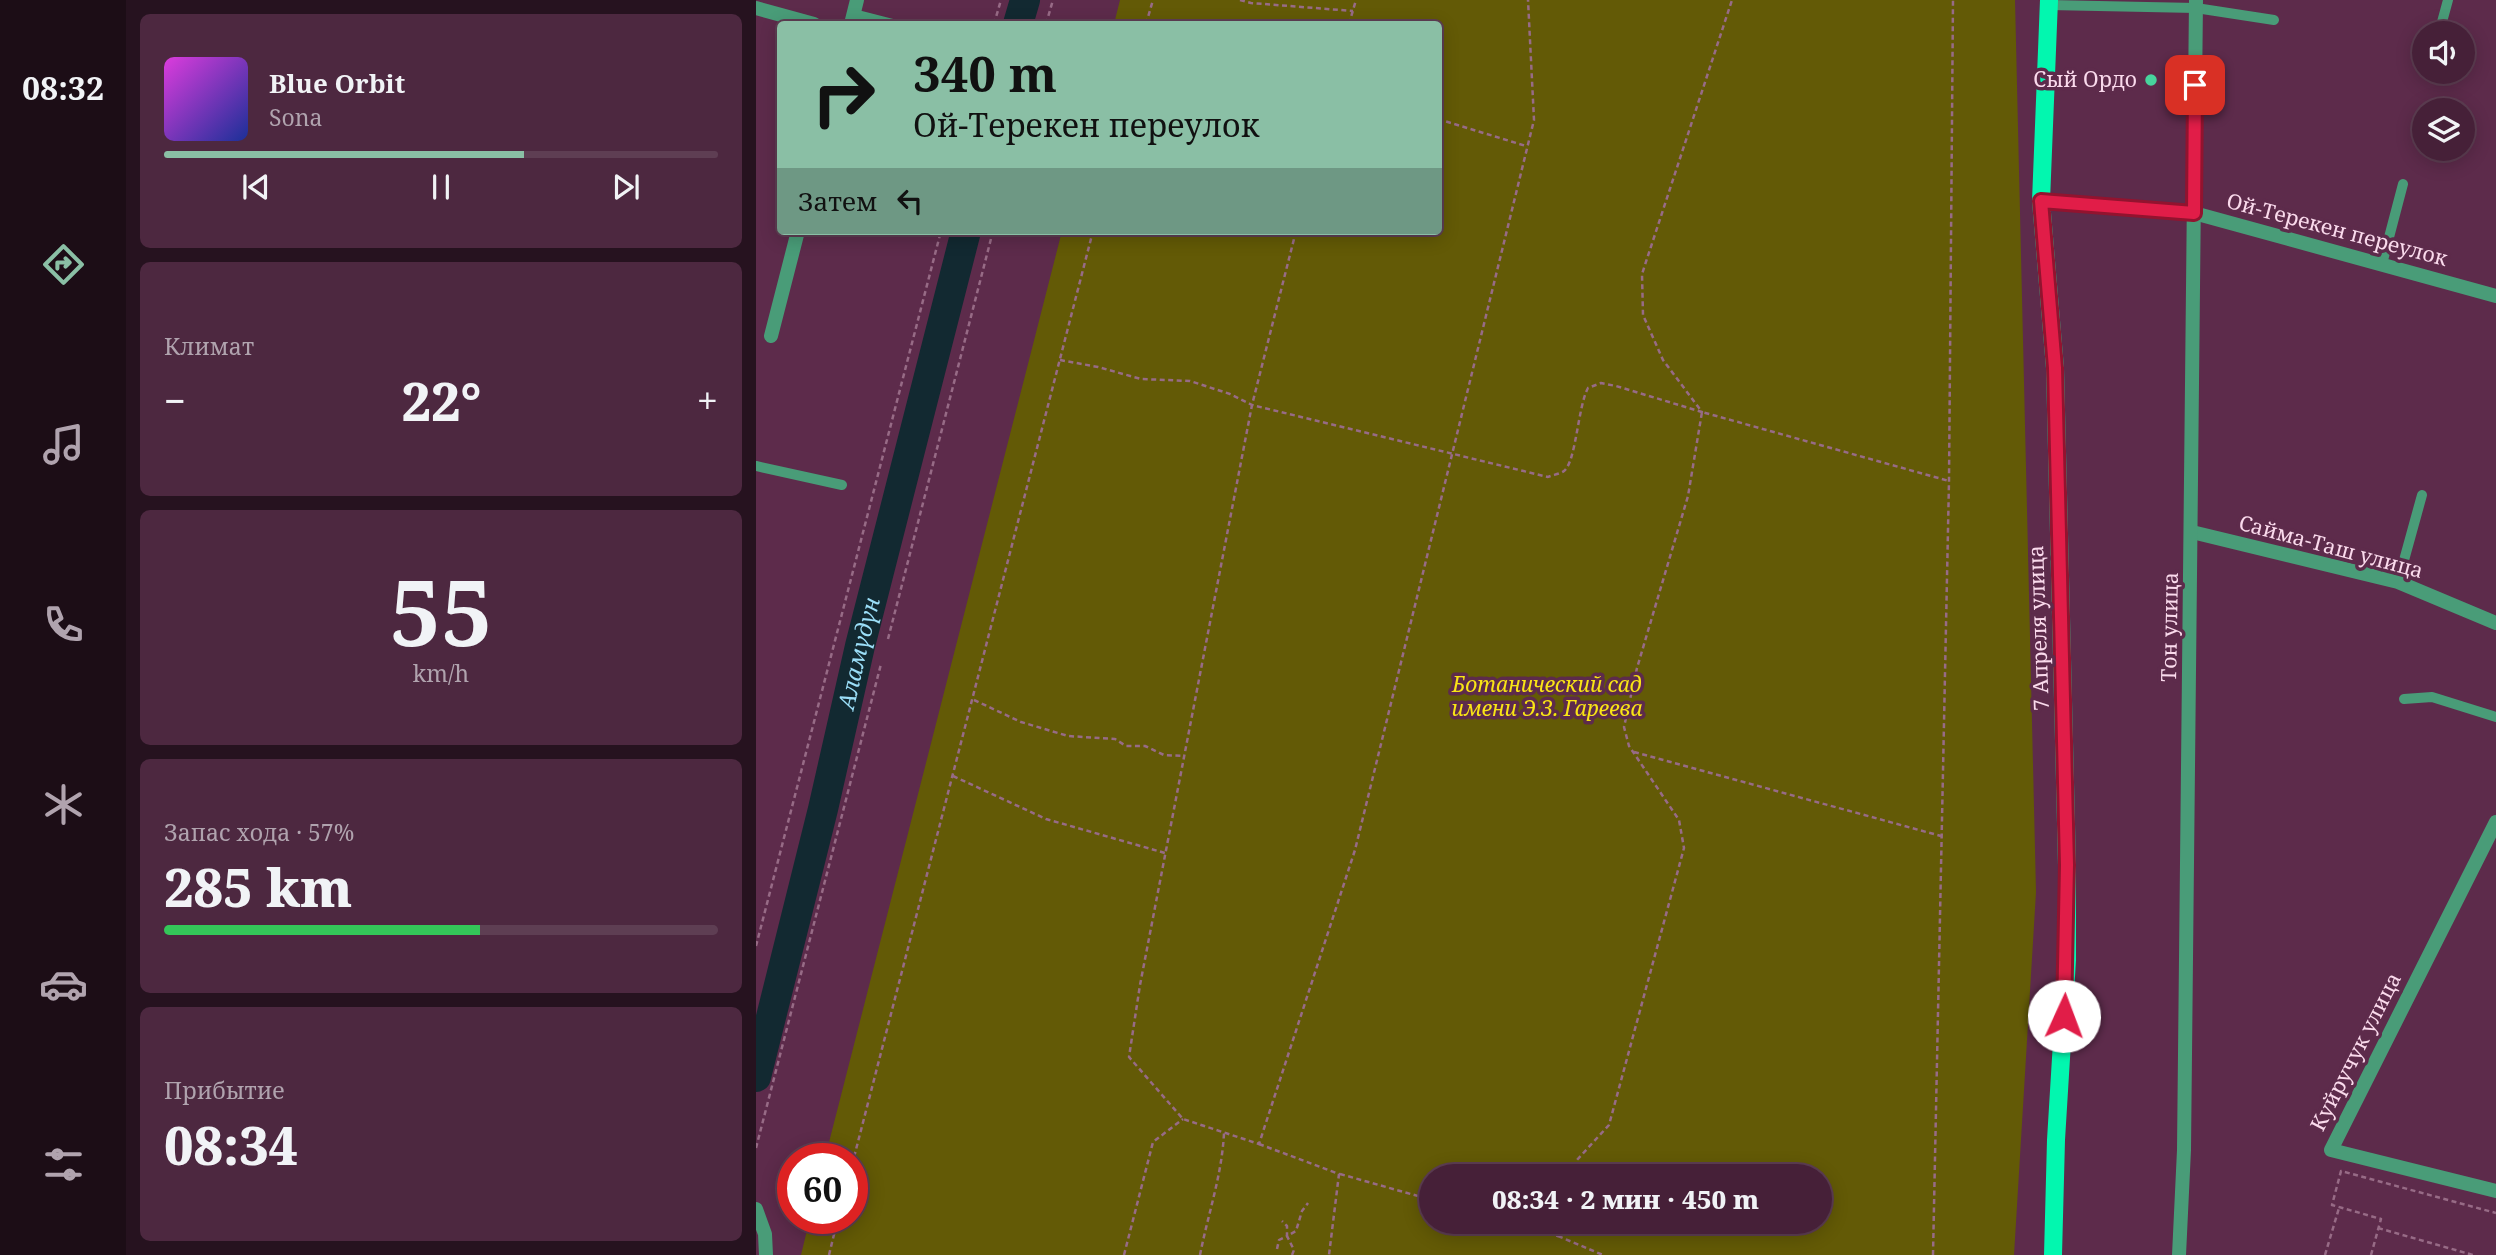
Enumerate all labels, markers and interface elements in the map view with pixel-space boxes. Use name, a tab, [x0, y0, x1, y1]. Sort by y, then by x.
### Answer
map controls	[2412, 21, 2475, 161]
button: sound	[2412, 21, 2475, 84]
text: 340 m	[913, 40, 1057, 106]
icon: right	[798, 49, 889, 140]
pin	[2165, 55, 2225, 115]
text: Blue Orbit	[269, 65, 405, 101]
place label: Сый Ордо	[2033, 65, 2137, 93]
text: 08:32	[22, 66, 104, 109]
icon: arrive	[2176, 66, 2214, 104]
marker: Сый Ордо	[2143, 72, 2159, 88]
button: layers	[2412, 98, 2475, 161]
text: Sona	[269, 101, 323, 133]
text: Ой-Терекен переулок	[913, 103, 1260, 146]
icon: previous	[237, 168, 275, 206]
icon: pause	[422, 168, 460, 206]
icon: next	[607, 168, 645, 206]
icon: left	[891, 182, 929, 220]
text: Затем	[798, 183, 877, 219]
street label: Ой-Терекен переулок	[2224, 186, 2451, 272]
icon: directions	[39, 240, 88, 289]
text: Климат	[164, 330, 254, 362]
text: 22°	[401, 365, 481, 436]
text: −	[164, 374, 186, 426]
text: +	[697, 374, 718, 426]
icon: music	[39, 420, 88, 469]
street label: Сайма-Таш улица	[2236, 508, 2427, 584]
street label: 7 Апреля улица	[2021, 545, 2055, 711]
text: 55	[390, 549, 492, 673]
street label: Тон улица	[2154, 572, 2184, 682]
water label: Аламүдүн	[829, 593, 887, 714]
icon: phone	[39, 600, 88, 649]
text: km/h	[413, 657, 469, 689]
park label: Ботанический сад имени Э.З. Гареева	[1451, 670, 1643, 722]
icon: climate	[39, 780, 88, 829]
text: Запас хода · 57%	[164, 816, 354, 848]
text: 285 km	[164, 851, 352, 922]
icon: car	[39, 960, 88, 1009]
street label: Куйручук улица	[2303, 968, 2407, 1136]
position arrow	[2027, 979, 2101, 1053]
text: Прибытие	[164, 1074, 285, 1106]
text: 08:34	[164, 1109, 298, 1180]
icon: filters	[39, 1140, 88, 1189]
speed limit sign: 60	[777, 1143, 868, 1234]
text: 08:34 · 2 мин · 450 m	[1492, 1181, 1759, 1217]

